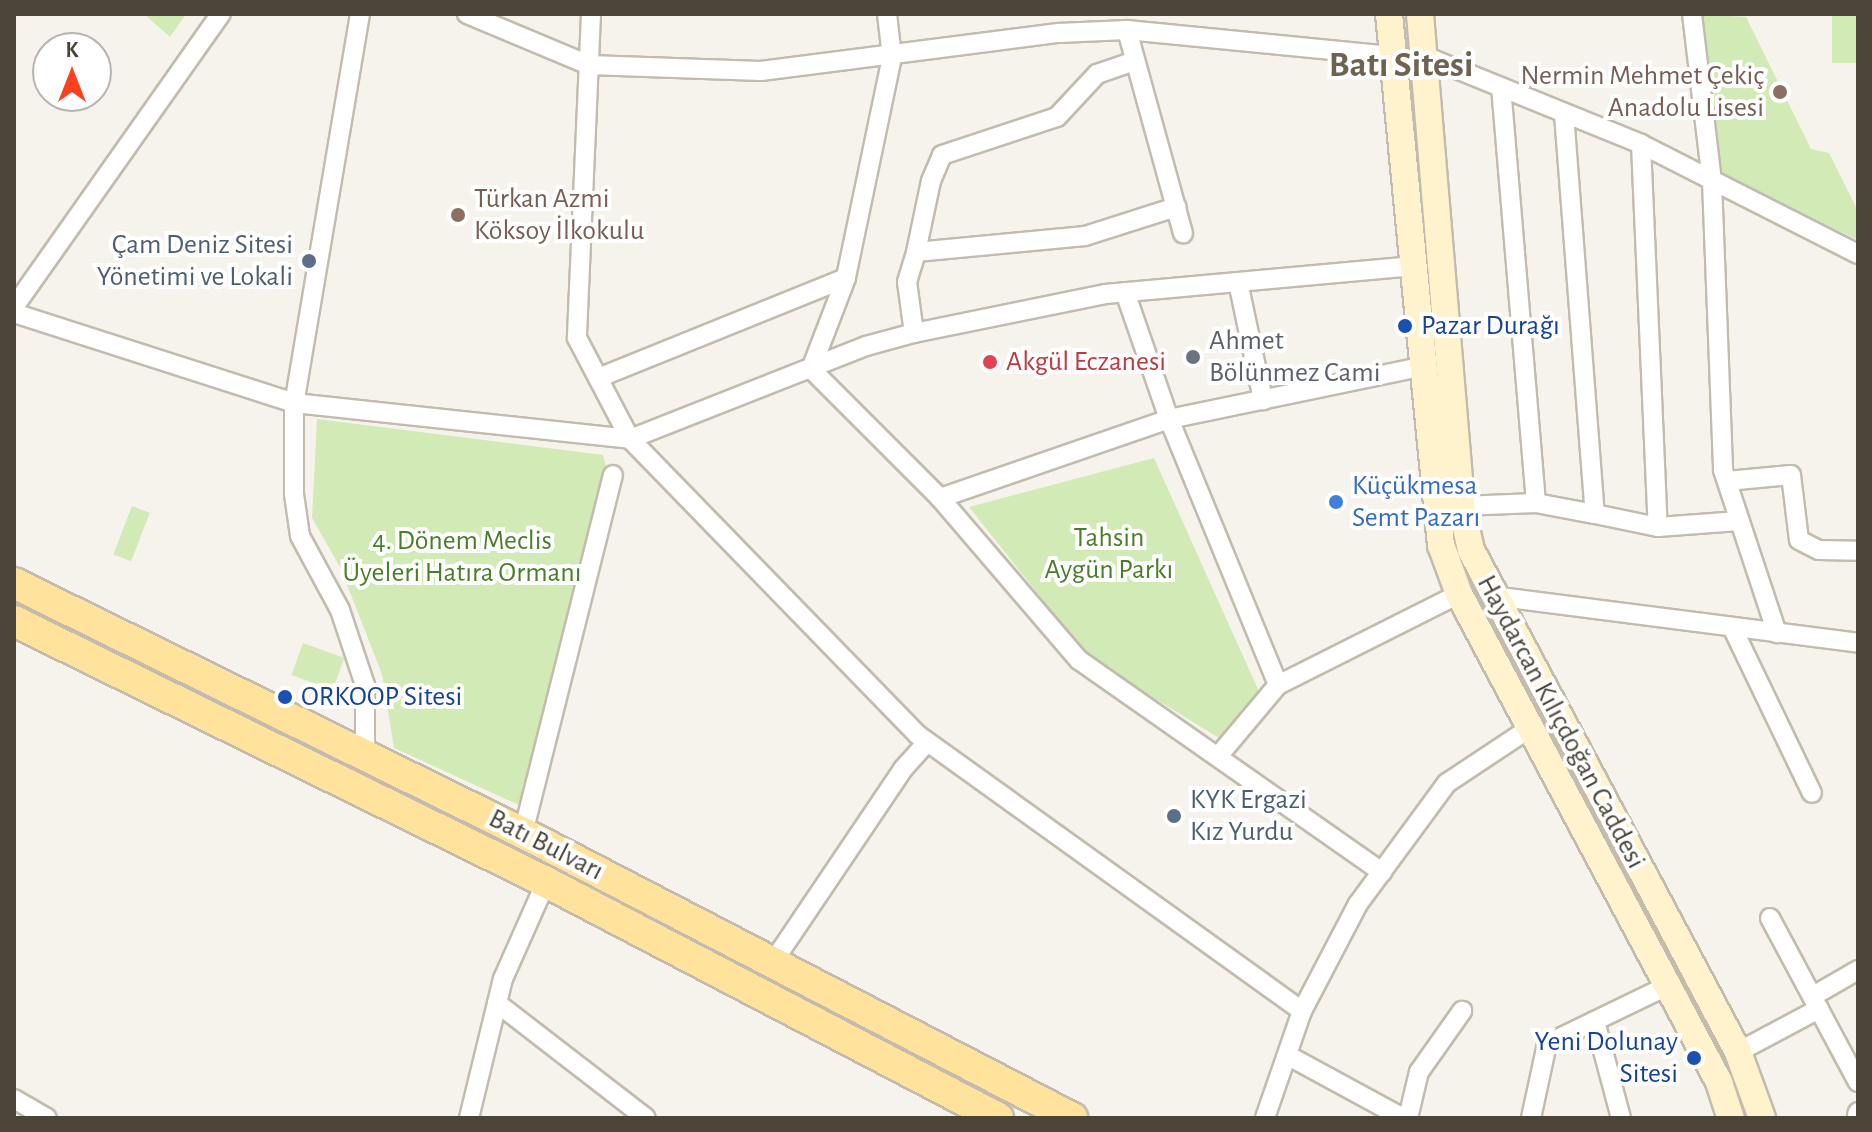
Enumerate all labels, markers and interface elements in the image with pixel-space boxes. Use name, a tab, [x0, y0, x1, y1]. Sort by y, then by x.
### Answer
north arrow	[32, 32, 112, 112]
text: K	[66, 39, 78, 61]
district label: Batı Sitesi	[1329, 44, 1473, 88]
place label: Nermin Mehmet Çekiç Anadolu Lisesi	[1520, 59, 1764, 125]
marker: Nermin Mehmet Çekiç Anadolu Lisesi	[1771, 83, 1789, 101]
place label: Türkan Azmi Köksoy İlkokulu	[474, 182, 644, 248]
marker: Türkan Azmi Köksoy İlkokulu	[449, 206, 467, 224]
place label: Çam Deniz Sitesi Yönetimi ve Lokali	[97, 228, 293, 294]
marker: Çam Deniz Sitesi Yönetimi ve Lokali	[300, 252, 318, 270]
place label: Pazar Durağı	[1421, 309, 1560, 343]
marker: Pazar Durağı	[1396, 317, 1414, 335]
place label: Ahmet Bölünmez Cami	[1209, 324, 1380, 390]
place label: Akgül Eczanesi	[1006, 345, 1166, 379]
marker: Ahmet Bölünmez Cami	[1184, 348, 1202, 366]
marker: Akgül Eczanesi	[981, 353, 999, 371]
place label: Küçükmesa Semt Pazarı	[1352, 469, 1480, 535]
marker: Küçükmesa Semt Pazarı	[1327, 493, 1345, 511]
park label: Tahsin Aygün Parkı	[1045, 521, 1173, 587]
park label: 4. Dönem Meclis Üyeleri Hatıra Ormanı	[343, 524, 581, 590]
street label: Haydarcan Kılıçdoğan Caddesi	[1469, 570, 1653, 874]
place label: ORKOOP Sitesi	[301, 680, 462, 714]
marker: ORKOOP Sitesi	[276, 688, 294, 706]
place label: KYK Ergazi Kız Yurdu	[1190, 783, 1307, 849]
street label: Batı Bulvarı	[483, 802, 609, 888]
marker: KYK Ergazi Kız Yurdu	[1165, 807, 1183, 825]
place label: Yeni Dolunay Sitesi	[1535, 1025, 1678, 1091]
marker: Yeni Dolunay Sitesi	[1685, 1049, 1703, 1067]

